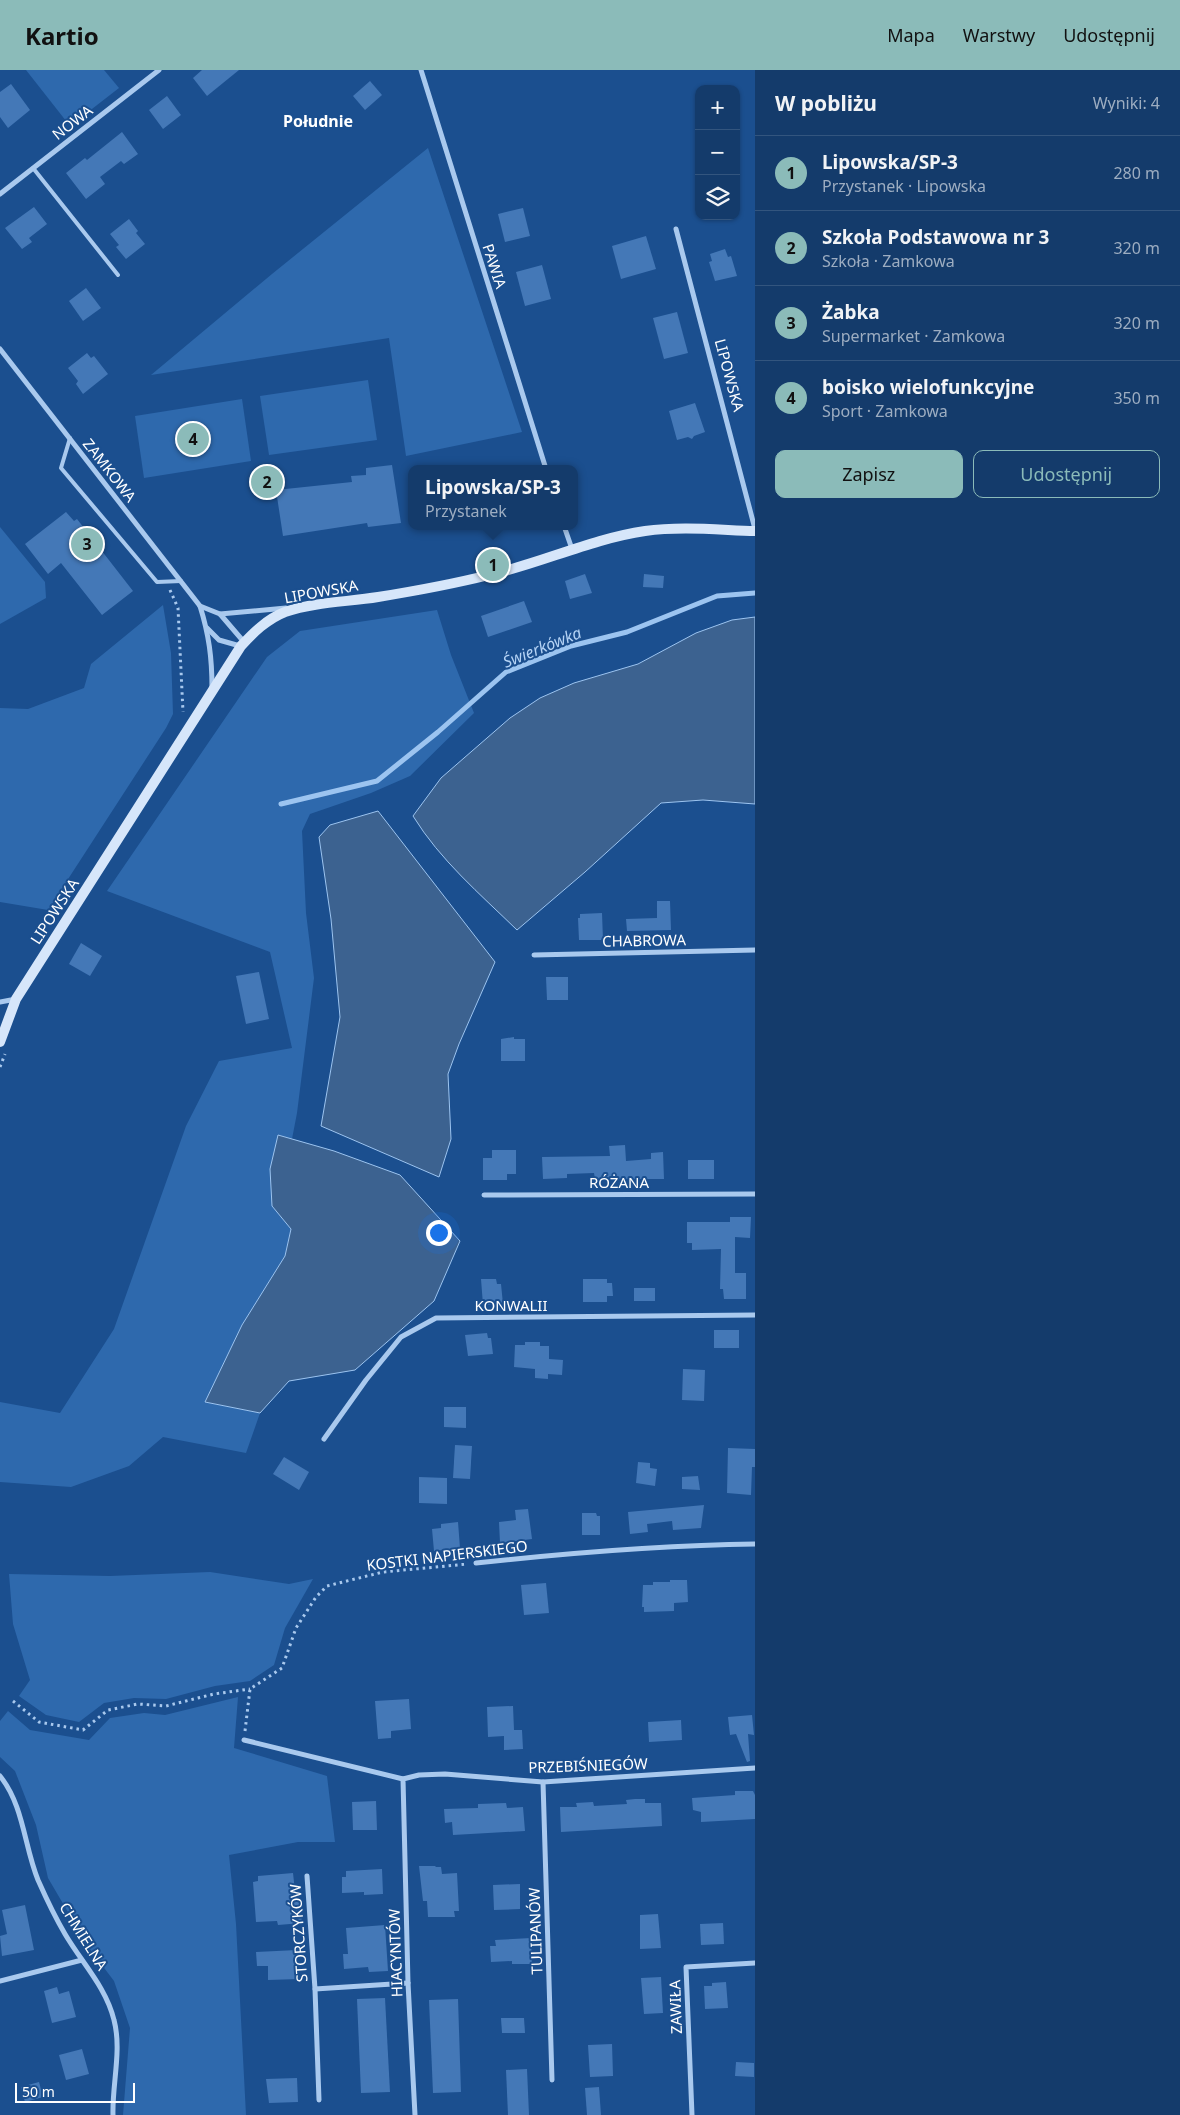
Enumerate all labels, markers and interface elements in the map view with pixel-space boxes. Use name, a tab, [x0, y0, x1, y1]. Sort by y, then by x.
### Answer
text: Kartio	[25, 19, 99, 52]
text: Mapa	[887, 23, 935, 47]
text: Warstwy	[963, 23, 1035, 47]
text: Udostępnij	[1063, 23, 1155, 47]
map controls	[695, 85, 740, 220]
button: +	[695, 85, 740, 130]
text: W pobliżu	[775, 89, 877, 117]
text: Wyniki: 4	[1093, 92, 1160, 114]
street label: NOWA	[48, 100, 97, 144]
district label: Południe	[283, 110, 353, 132]
button: −	[695, 130, 740, 175]
text: Lipowska/SP-3	[822, 149, 958, 175]
text: 1	[786, 162, 796, 184]
text: 280 m	[1113, 162, 1160, 184]
button: layers	[695, 175, 740, 220]
text: Przystanek · Lipowska	[822, 175, 986, 197]
text: Szkoła Podstawowa nr 3	[822, 224, 1049, 250]
text: 2	[786, 237, 796, 259]
text: 320 m	[1113, 237, 1160, 259]
street label: PAWIA	[478, 241, 512, 291]
text: Szkoła · Zamkowa	[822, 250, 955, 272]
text: Żabka	[822, 299, 880, 325]
text: 3	[786, 312, 796, 334]
text: 320 m	[1113, 312, 1160, 334]
text: Supermarket · Zamkowa	[822, 325, 1005, 347]
street label: LIPOWSKA	[711, 336, 749, 414]
text: boisko wielofunkcyjne	[822, 374, 1034, 400]
text: 4	[786, 387, 796, 409]
text: 350 m	[1113, 387, 1160, 409]
text: Sport · Zamkowa	[822, 400, 948, 422]
pin: 4	[177, 420, 209, 458]
street label: ZAMKOWA	[79, 434, 141, 506]
button: Zapisz	[775, 450, 963, 498]
button: Udostępnij	[973, 450, 1160, 498]
pin: 2	[251, 463, 283, 501]
popup	[408, 465, 578, 530]
text: Lipowska/SP-3	[425, 474, 561, 500]
text: Przystanek	[425, 500, 507, 522]
pin: 3	[71, 525, 103, 563]
pin: 1	[477, 546, 509, 584]
street label: LIPOWSKA	[283, 575, 360, 607]
water label: Świerkówka	[499, 621, 585, 673]
street label: LIPOWSKA	[25, 874, 83, 948]
street label: CHABROWA	[602, 929, 686, 951]
street label: RÓŻANA	[589, 1172, 649, 1192]
your location	[426, 1220, 452, 1246]
street label: KONWALII	[474, 1295, 548, 1315]
street label: KOSTKI NAPIERSKIEGO	[365, 1535, 529, 1575]
street label: PRZEBIŚNIEGÓW	[528, 1753, 648, 1777]
street label: STORCZYKÓW	[285, 1883, 311, 1983]
street label: TULIPANÓW	[523, 1887, 547, 1975]
street label: CHMIELNA	[55, 1898, 113, 1974]
street label: HIACYNTÓW	[383, 1908, 407, 1998]
street label: ZAWIŁA	[664, 1979, 686, 2034]
scale bar	[15, 2080, 135, 2103]
text: 50 m	[22, 2082, 55, 2101]

